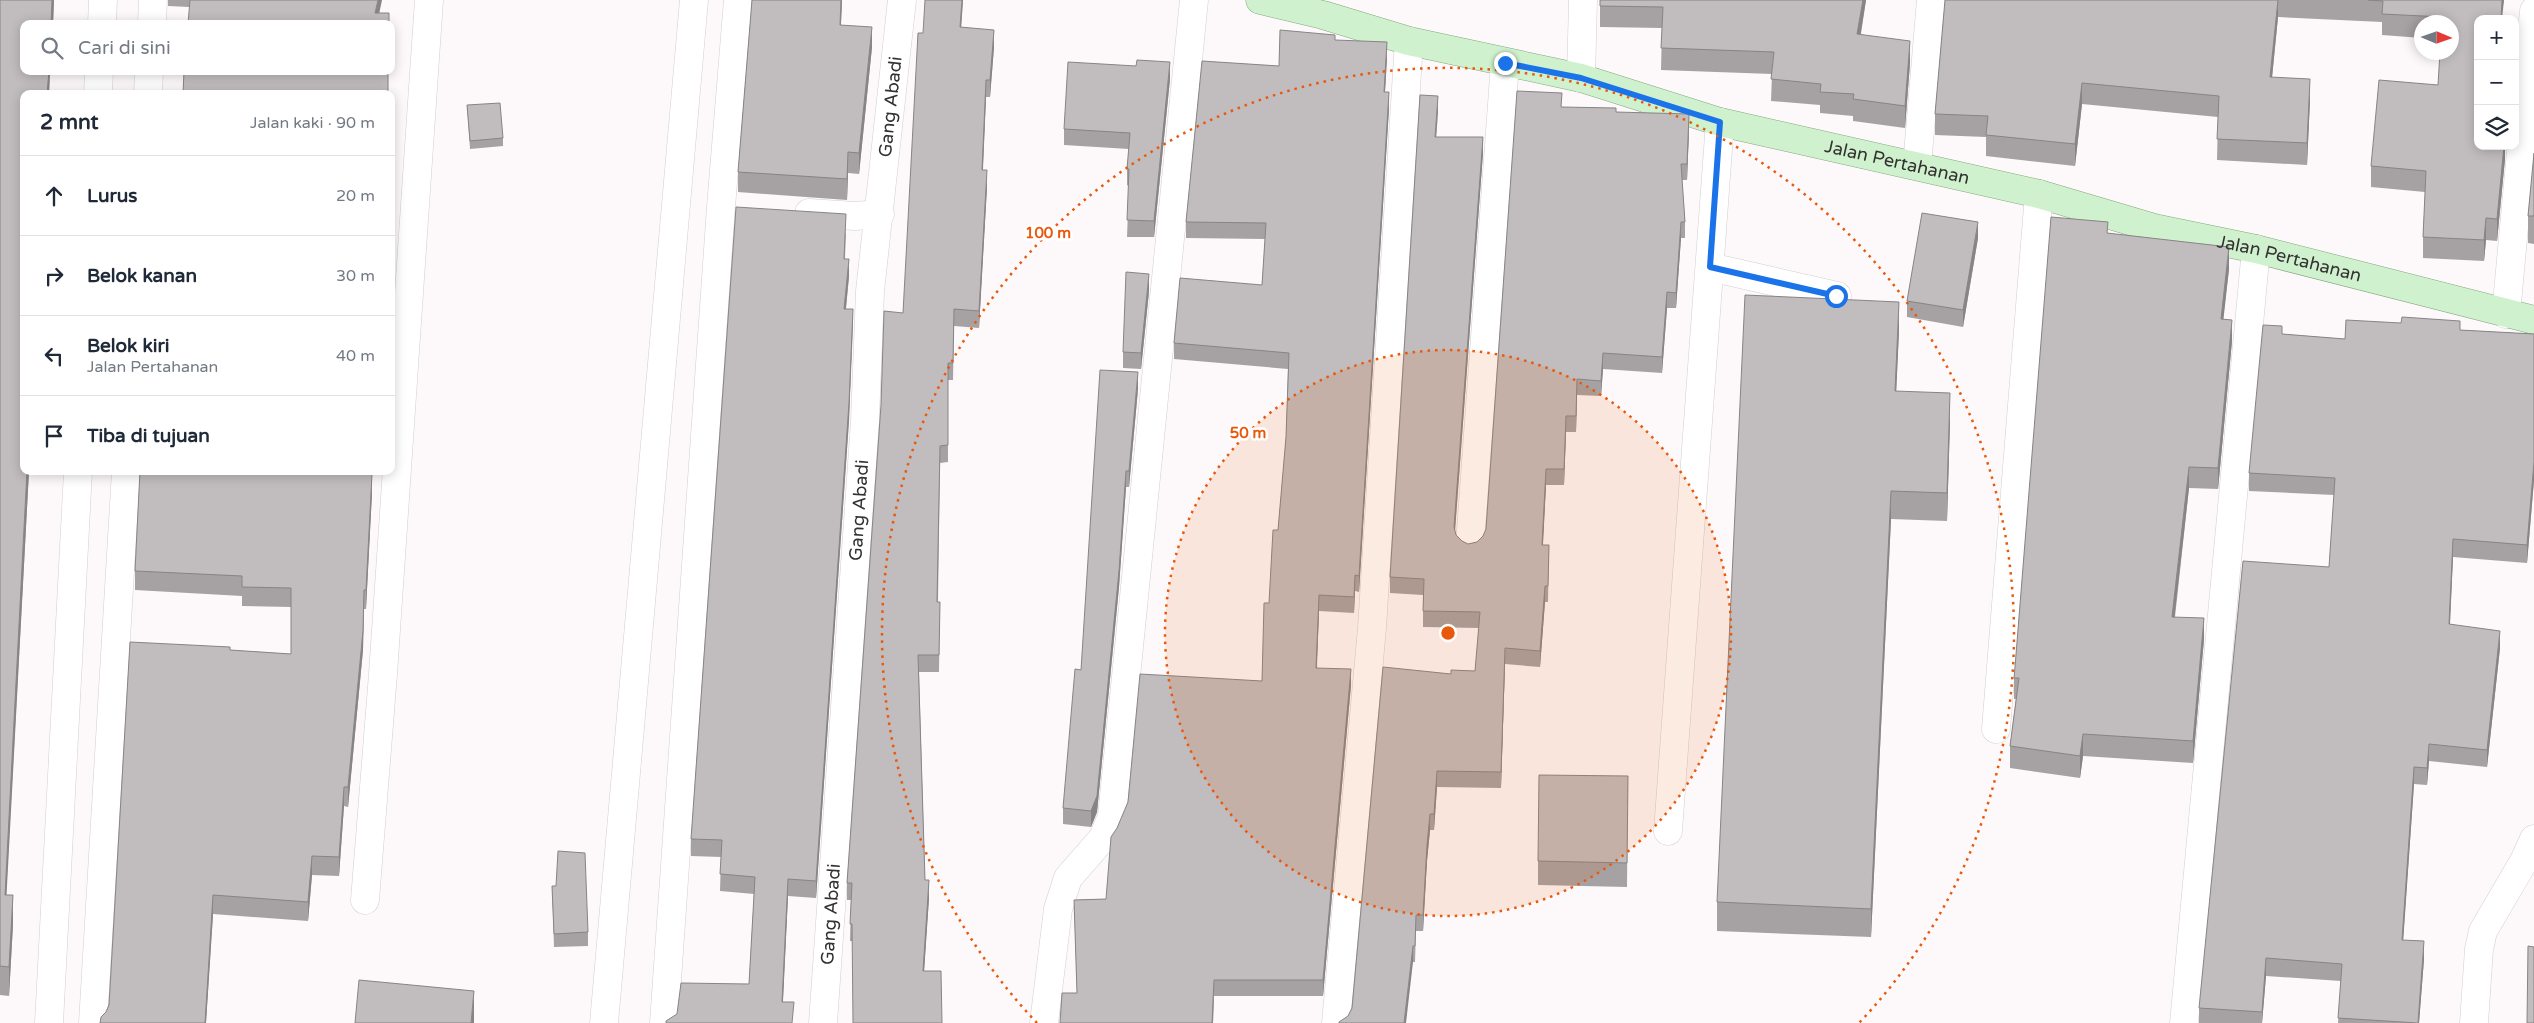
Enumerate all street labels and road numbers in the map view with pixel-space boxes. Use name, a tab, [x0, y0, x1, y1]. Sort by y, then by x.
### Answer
street label: Gang Abadi	[874, 55, 907, 158]
street label: Jalan Pertahanan	[1823, 135, 1972, 189]
street label: Jalan Pertahanan	[2215, 230, 2364, 287]
street label: Gang Abadi	[844, 459, 873, 562]
street label: Gang Abadi	[816, 863, 845, 966]

